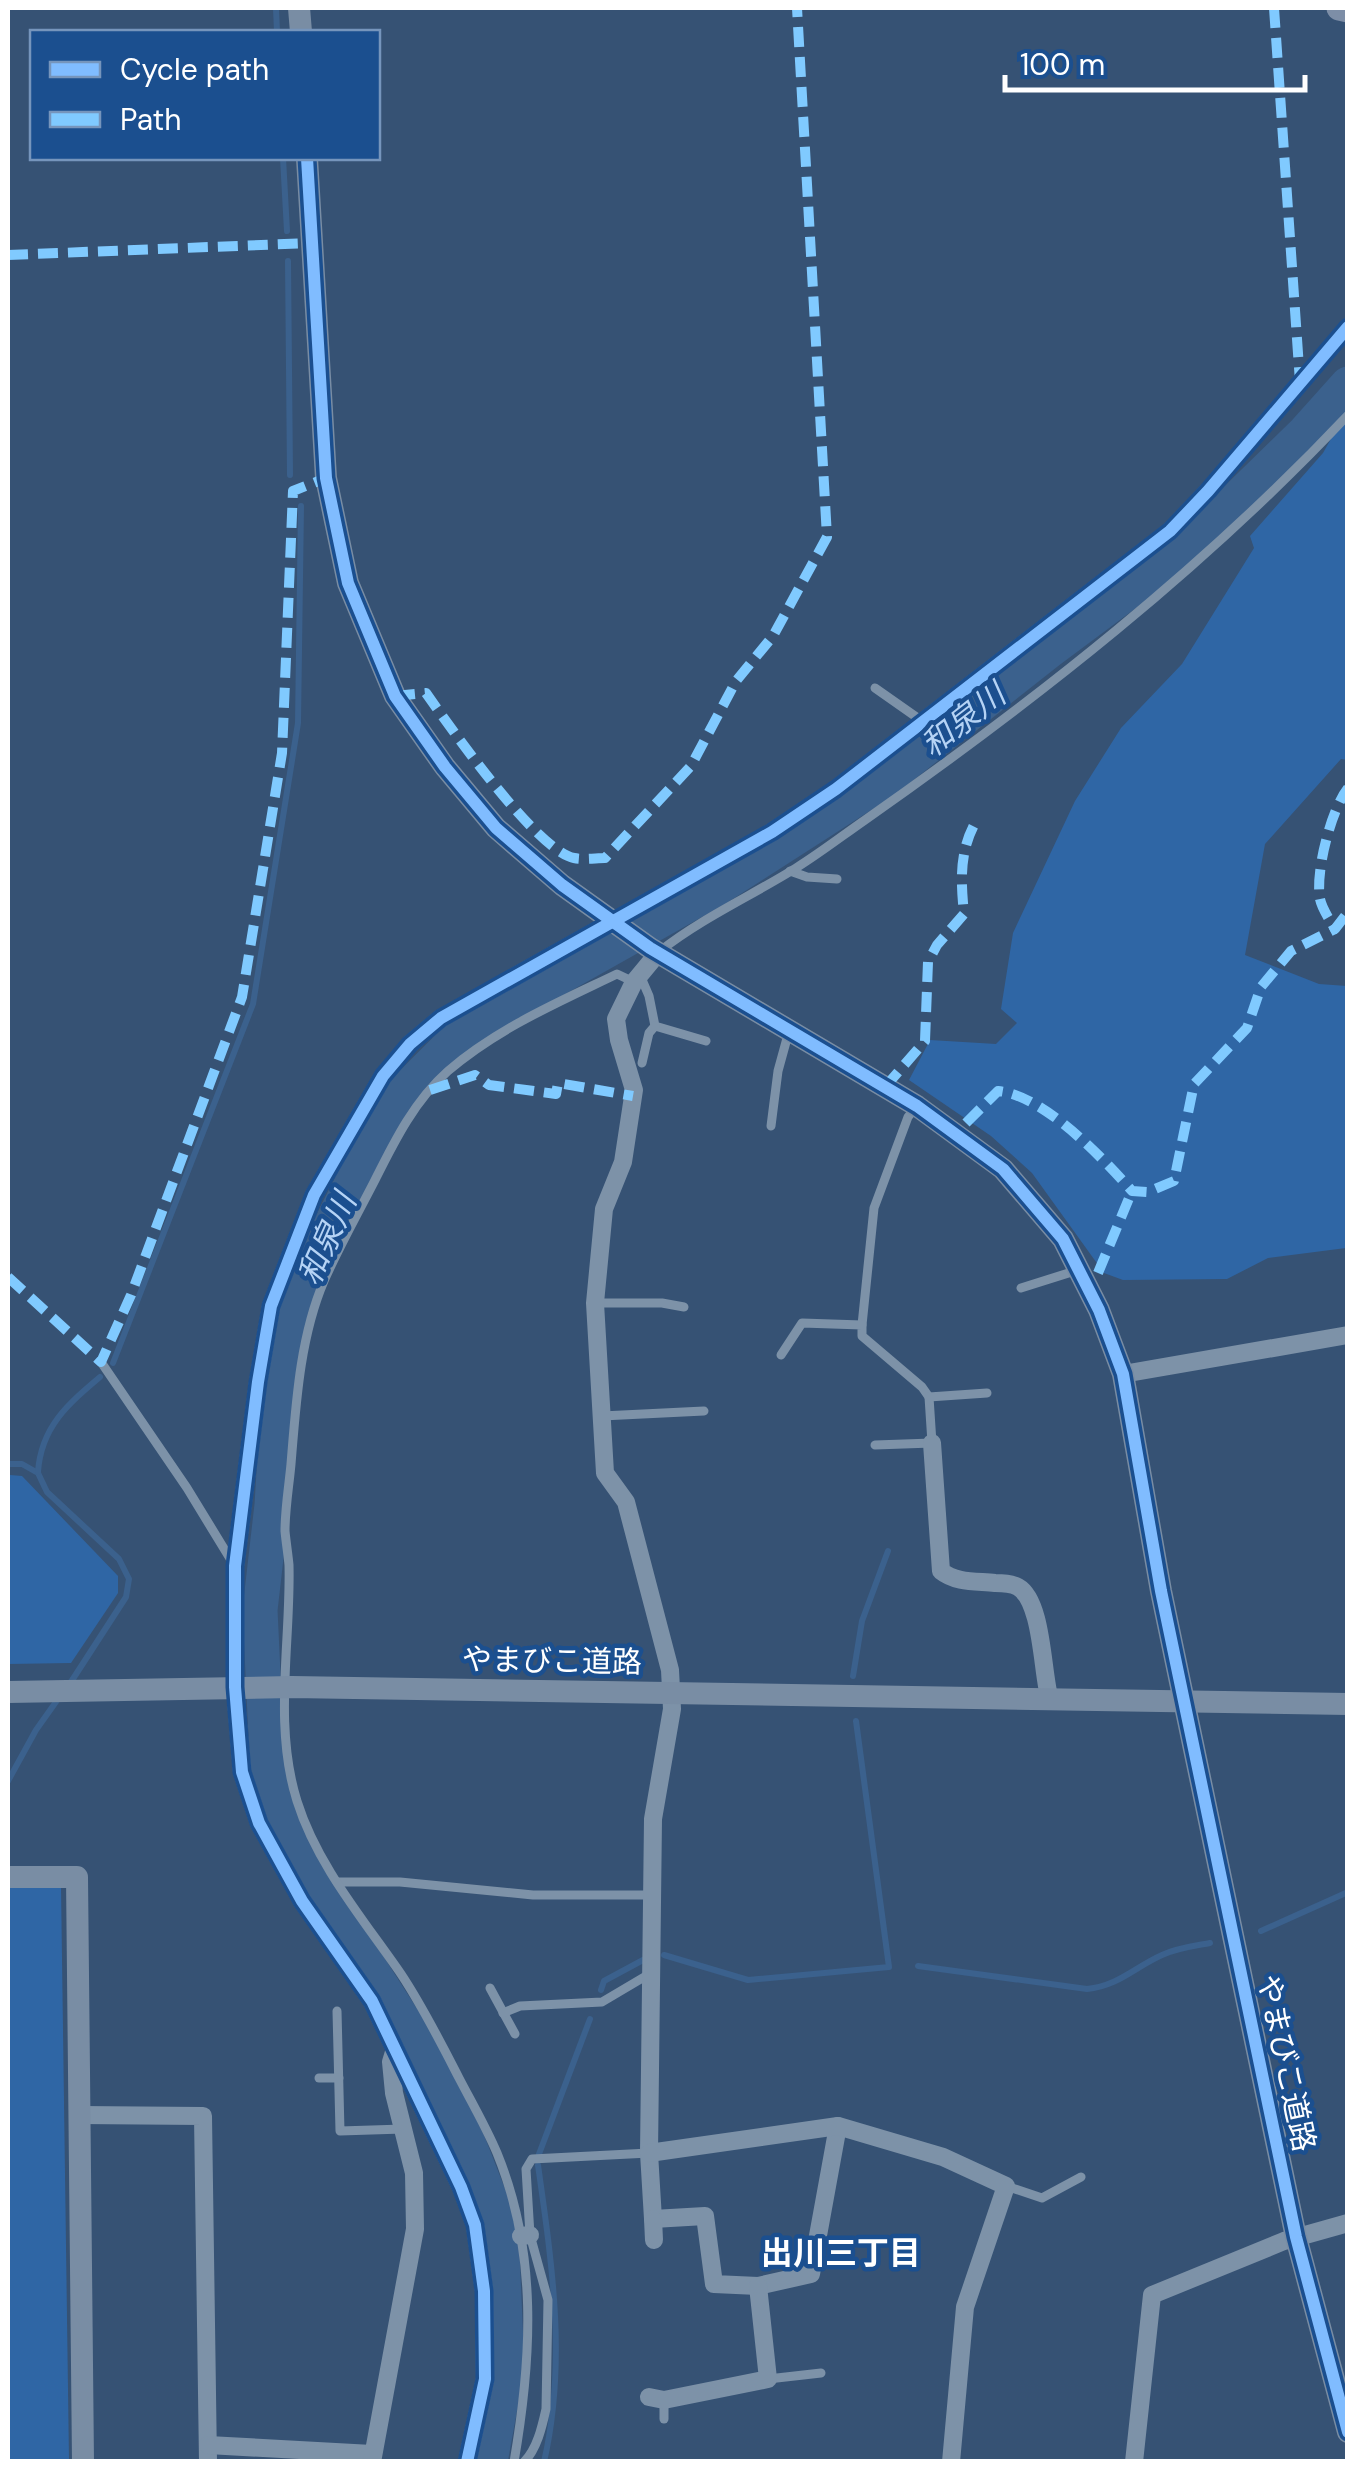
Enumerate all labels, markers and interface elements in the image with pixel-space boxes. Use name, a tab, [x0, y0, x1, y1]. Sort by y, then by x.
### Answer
legend	[30, 30, 380, 160]
scale bar	[1005, 30, 1305, 92]
text: 100 m	[1020, 45, 1105, 84]
text: Cycle path	[120, 50, 269, 89]
text: Path	[120, 100, 182, 139]
water label: 和泉川	[912, 672, 1016, 766]
water label: 和泉川	[288, 1184, 367, 1291]
street label: やまびこ道路	[462, 1639, 642, 1682]
street label: やまびこ道路	[1249, 1971, 1324, 2155]
district label: 出川三丁目	[761, 2232, 921, 2274]

